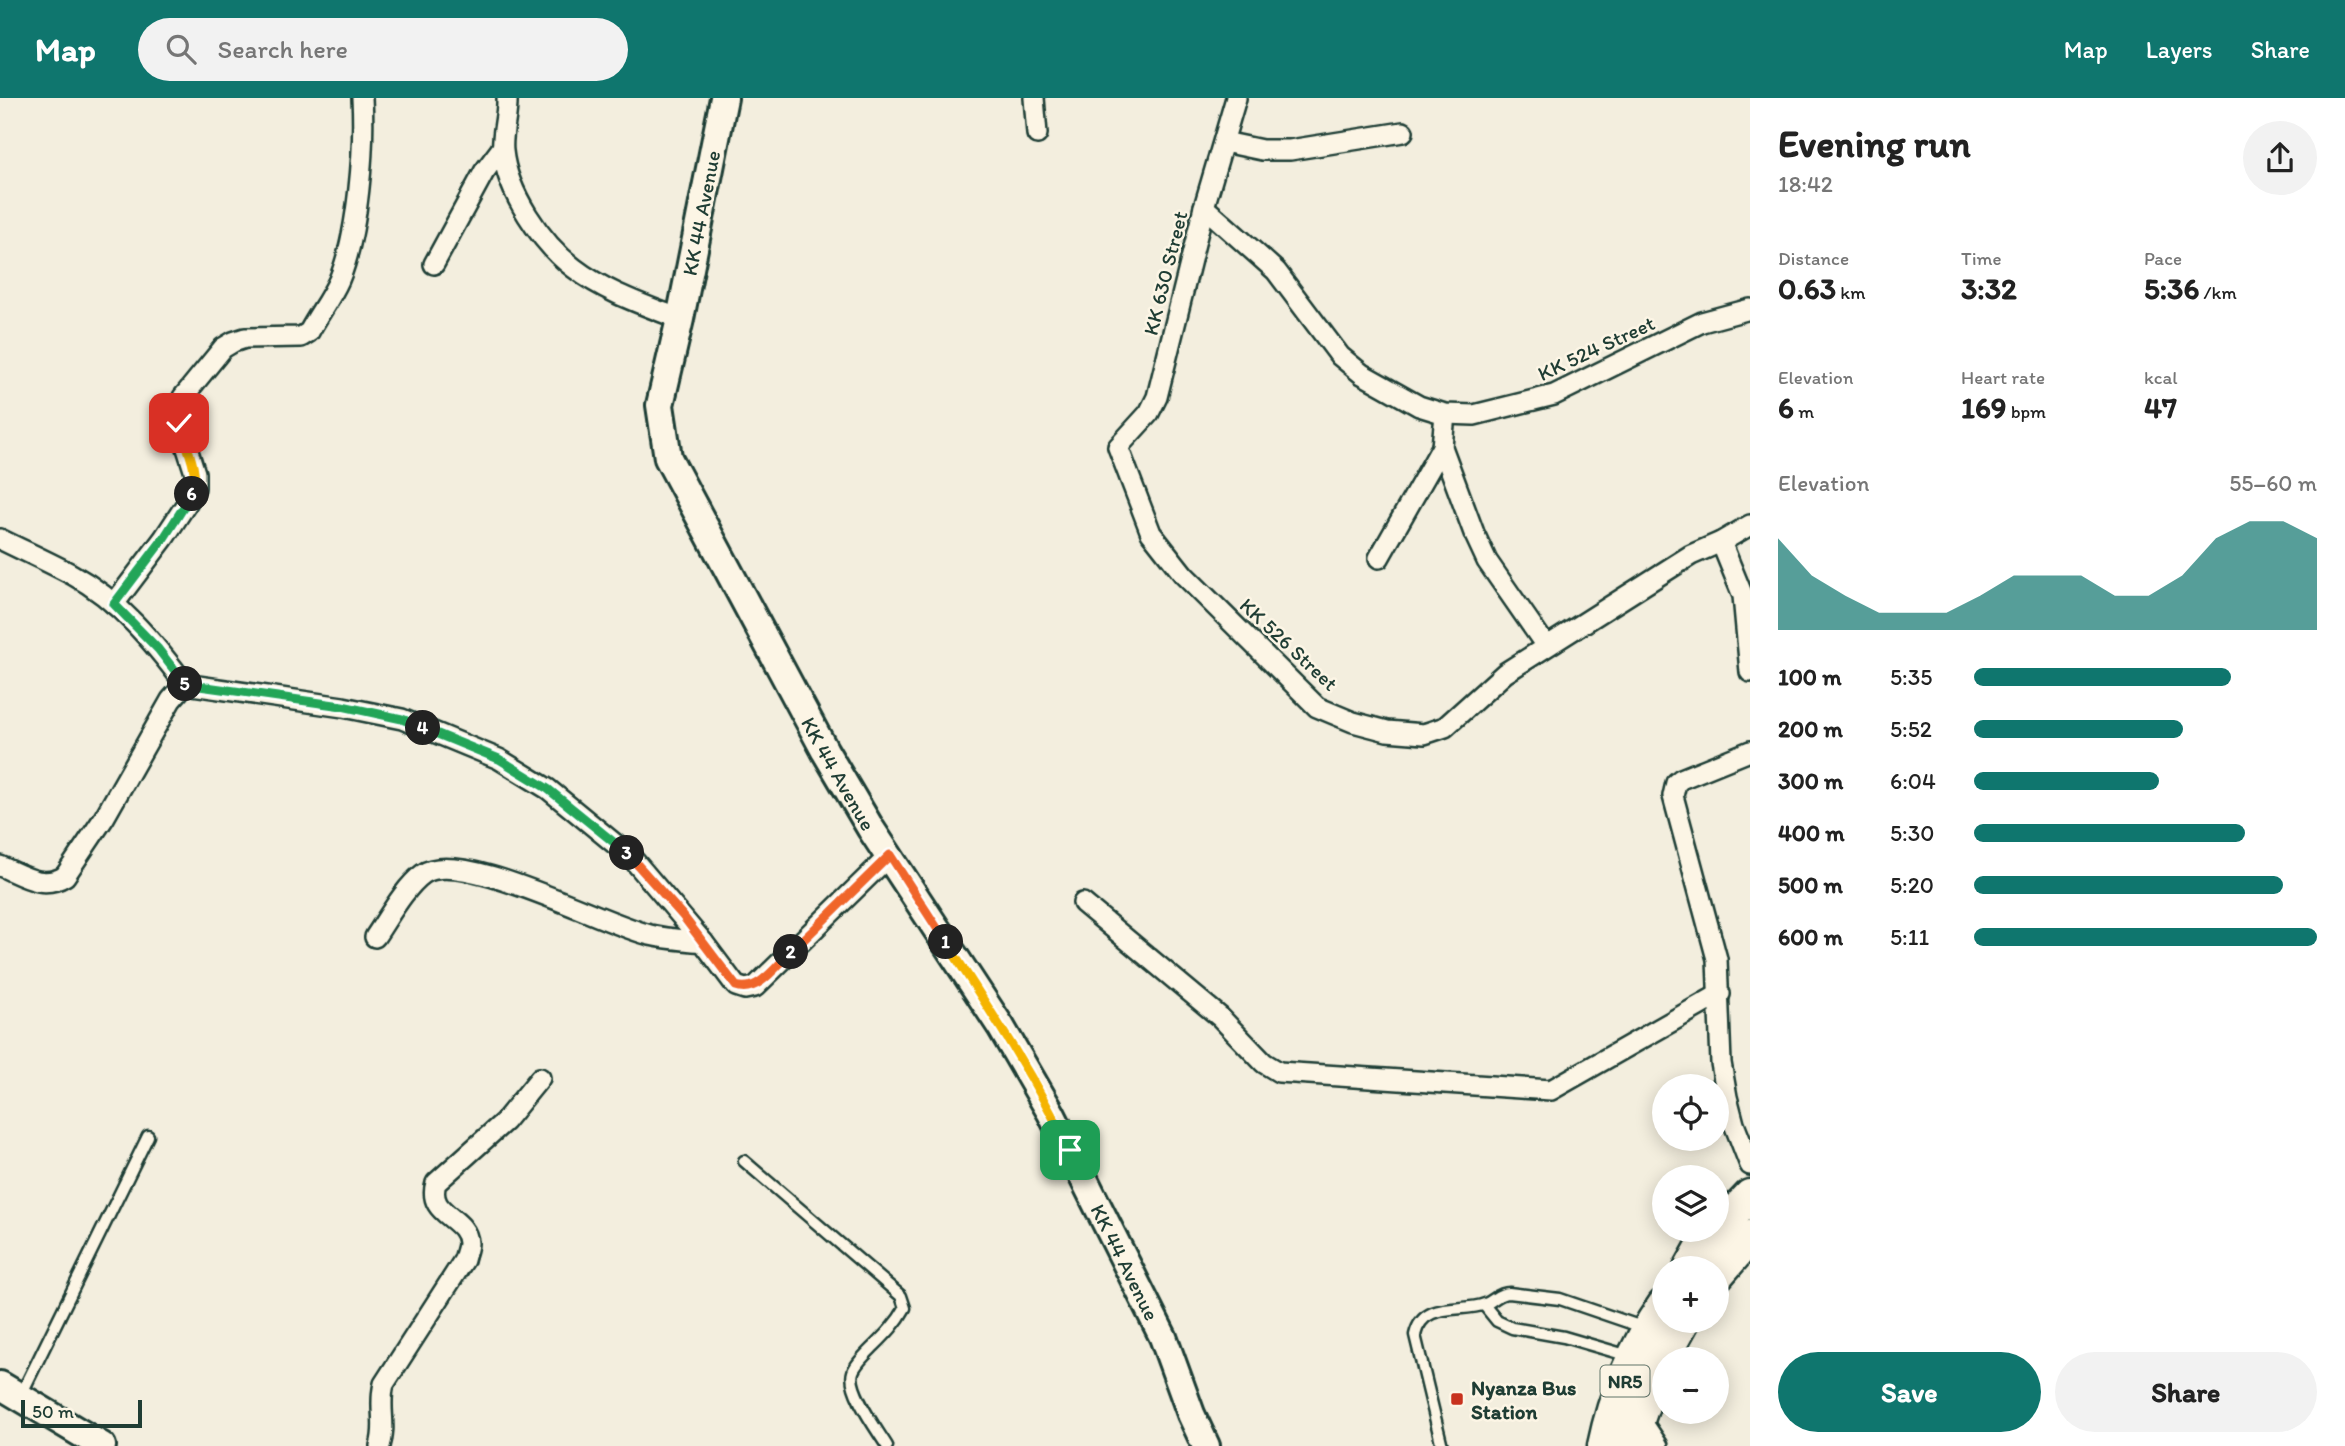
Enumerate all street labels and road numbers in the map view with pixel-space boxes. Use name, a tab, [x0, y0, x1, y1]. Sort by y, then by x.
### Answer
street label: KK 44 Avenue	[677, 148, 725, 278]
street label: KK 630 Street	[1138, 208, 1193, 338]
street label: KK 524 Street	[1534, 310, 1659, 386]
street label: KK 526 Street	[1235, 592, 1343, 696]
street label: KK 44 Avenue	[796, 712, 881, 835]
street label: KK 44 Avenue	[1086, 1199, 1165, 1324]
road number: NR5	[1600, 1366, 1650, 1396]

